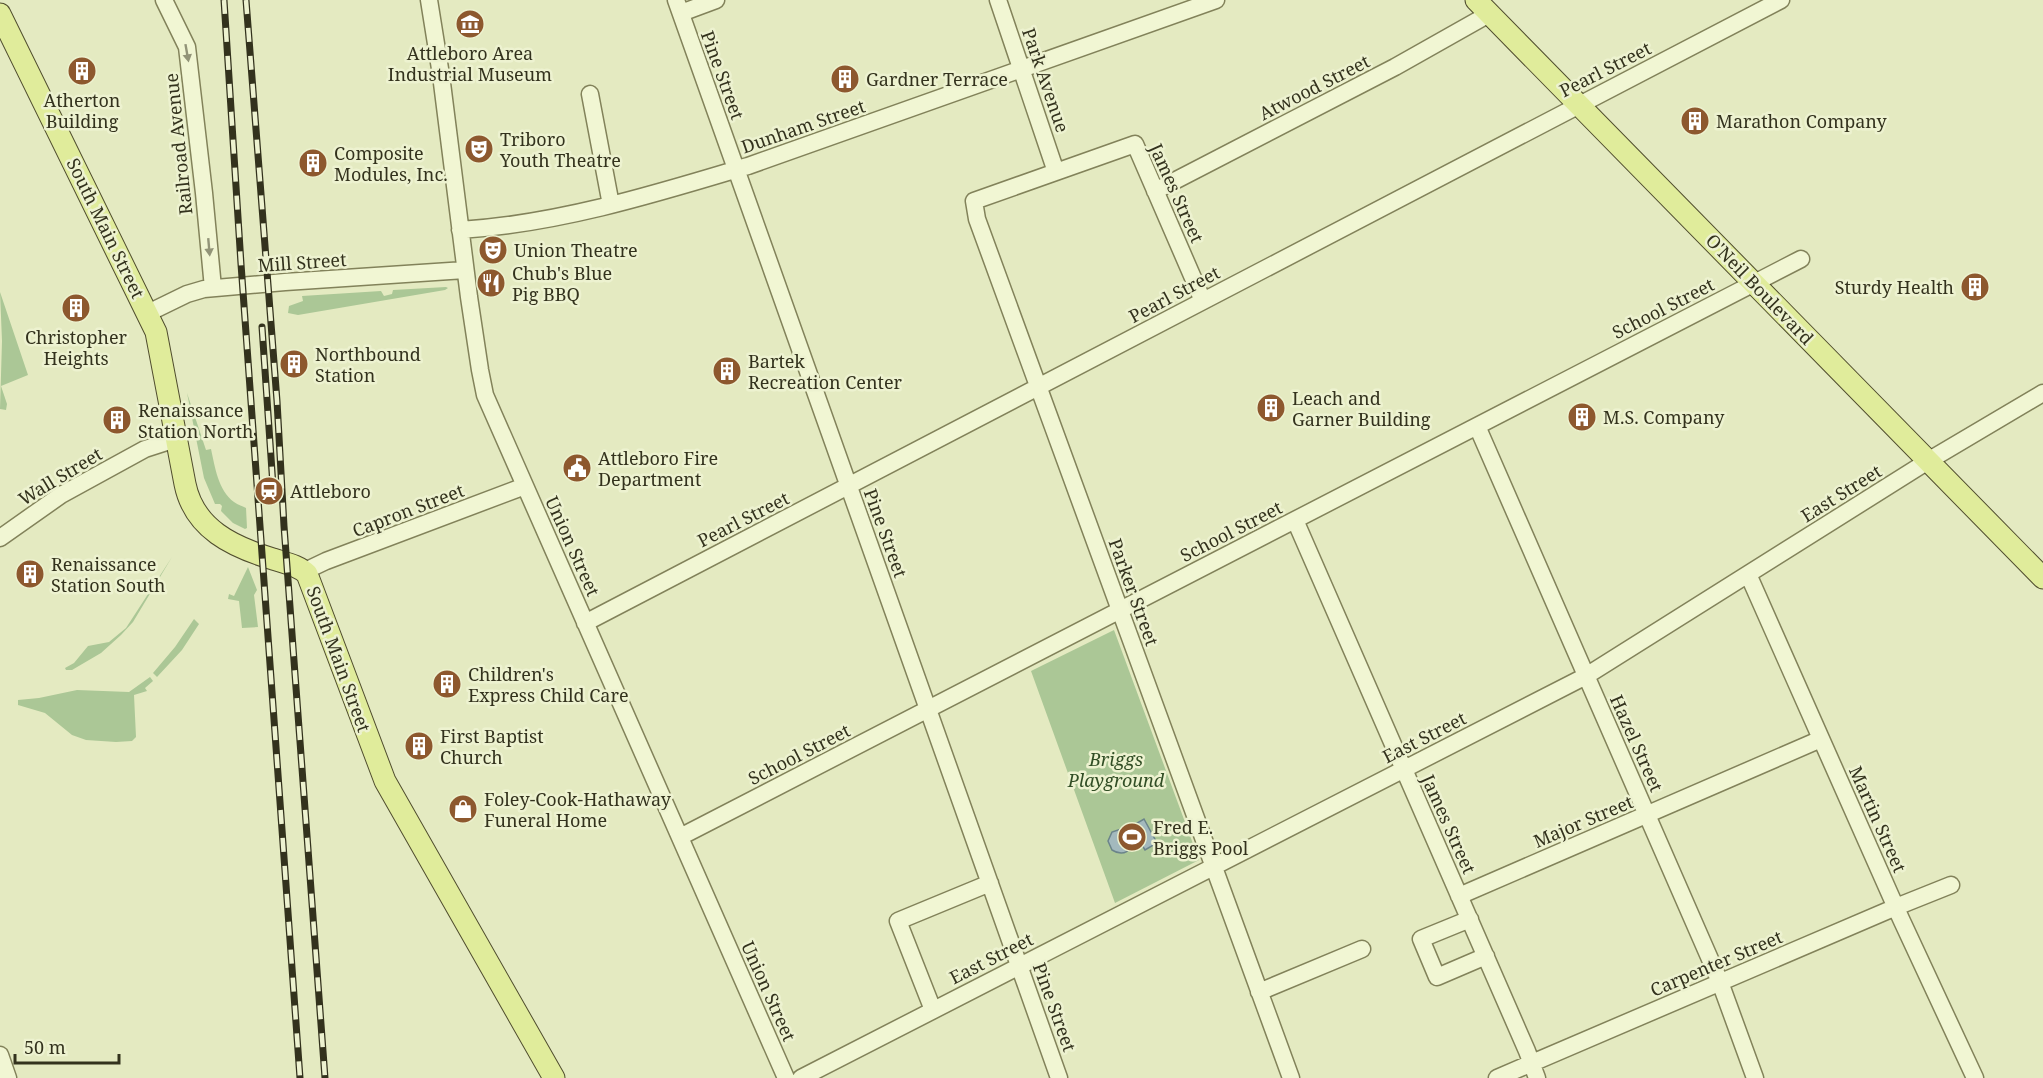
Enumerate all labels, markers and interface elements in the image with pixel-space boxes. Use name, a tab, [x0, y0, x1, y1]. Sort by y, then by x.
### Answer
museum icon: Attleboro Area Industrial Museum	[454, 8, 486, 40]
street label: Park Avenue	[1017, 25, 1075, 135]
street label: Pine Street	[696, 27, 750, 123]
street label: Pearl Street	[1555, 36, 1655, 102]
place label: Attleboro Area Industrial Museum	[388, 41, 552, 86]
one-way arrow	[183, 44, 192, 63]
street label: Atwood Street	[1255, 49, 1373, 125]
building icon: Atherton Building	[66, 55, 98, 87]
building icon: Gardner Terrace	[829, 63, 861, 95]
place label: Gardner Terrace	[866, 67, 1008, 91]
street label: Railroad Avenue	[159, 72, 197, 216]
place label: Atherton Building	[44, 88, 121, 133]
street label: Dunham Street	[738, 94, 868, 158]
building icon: Marathon Company	[1679, 105, 1711, 137]
place label: Marathon Company	[1716, 109, 1888, 133]
place label: Triboro Youth Theatre	[499, 127, 621, 172]
theatre icon: Triboro Youth Theatre	[463, 133, 495, 165]
street label: James Street	[1144, 139, 1210, 246]
place label: Composite Modules, Inc.	[334, 141, 448, 186]
building icon: Composite Modules, Inc.	[297, 147, 329, 179]
street label: South Main Street	[62, 154, 150, 302]
street label: O'Neil Boulevard	[1701, 228, 1819, 350]
theatre icon: Union Theatre	[477, 234, 509, 266]
one-way arrow	[204, 237, 214, 256]
place label: Union Theatre	[514, 238, 638, 262]
street label: Mill Street	[257, 247, 347, 277]
street label: Pearl Street	[1124, 260, 1224, 328]
place label: Chub's Blue Pig BBQ	[512, 261, 612, 306]
restaurant icon: Chub's Blue Pig BBQ	[475, 267, 507, 299]
building icon: Sturdy Health	[1959, 271, 1991, 303]
street label: School Street	[1608, 272, 1718, 344]
place label: Sturdy Health	[1835, 275, 1954, 299]
building icon: Christopher Heights	[60, 292, 92, 324]
place label: Christopher Heights	[25, 325, 128, 370]
place label: Northbound Station	[315, 342, 421, 387]
building icon: Northbound Station	[278, 348, 310, 380]
place label: Bartek Recreation Center	[748, 349, 903, 394]
building icon: Bartek Recreation Center	[711, 355, 743, 387]
place label: Leach and Garner Building	[1292, 386, 1431, 431]
building icon: Leach and Garner Building	[1255, 392, 1287, 424]
place label: Renaissance Station North	[138, 398, 253, 443]
building icon: M.S. Company	[1566, 401, 1598, 433]
building icon: Renaissance Station North	[101, 404, 133, 436]
place label: M.S. Company	[1603, 405, 1725, 429]
street label: Wall Street	[14, 442, 106, 510]
place label: Attleboro Fire Department	[598, 446, 718, 491]
public building icon: Attleboro Fire Department	[561, 452, 593, 484]
street label: East Street	[1796, 459, 1886, 527]
station icon: Attleboro	[253, 475, 285, 507]
street label: Capron Street	[349, 478, 467, 542]
place label: Attleboro	[290, 479, 371, 503]
street label: Pine Street	[859, 485, 913, 581]
street label: Pearl Street	[693, 486, 793, 552]
street label: Union Street	[540, 492, 606, 600]
street label: School Street	[1176, 495, 1286, 567]
street label: Parker Street	[1103, 535, 1165, 649]
place label: Renaissance Station South	[51, 552, 165, 597]
building icon: Renaissance Station South	[14, 558, 46, 590]
street label: South Main Street	[302, 583, 376, 735]
place label: Children's Express Child Care	[468, 662, 629, 707]
building icon: Children's Express Child Care	[431, 668, 463, 700]
street label: Hazel Street	[1605, 691, 1669, 795]
street label: East Street	[1378, 706, 1470, 768]
street label: School Street	[744, 718, 854, 790]
place label: First Baptist Church	[440, 724, 544, 769]
building icon: First Baptist Church	[403, 730, 435, 762]
park label: Briggs Playground	[1067, 747, 1165, 792]
street label: Martin Street	[1844, 762, 1912, 876]
street label: James Street	[1416, 770, 1482, 877]
place label: Foley-Cook-Hathaway Funeral Home	[484, 787, 672, 832]
street label: Major Street	[1529, 789, 1637, 853]
shop icon: Foley-Cook-Hathaway Funeral Home	[447, 793, 479, 825]
place label: Fred E. Briggs Pool	[1153, 815, 1249, 860]
sports icon: Fred E. Briggs Pool	[1116, 821, 1148, 853]
street label: Carpenter Street	[1646, 924, 1786, 1002]
street label: East Street	[945, 927, 1037, 989]
street label: Union Street	[736, 937, 802, 1045]
street label: Pine Street	[1028, 959, 1082, 1055]
scale bar	[15, 1027, 118, 1065]
text: 50 m	[24, 1035, 66, 1059]

